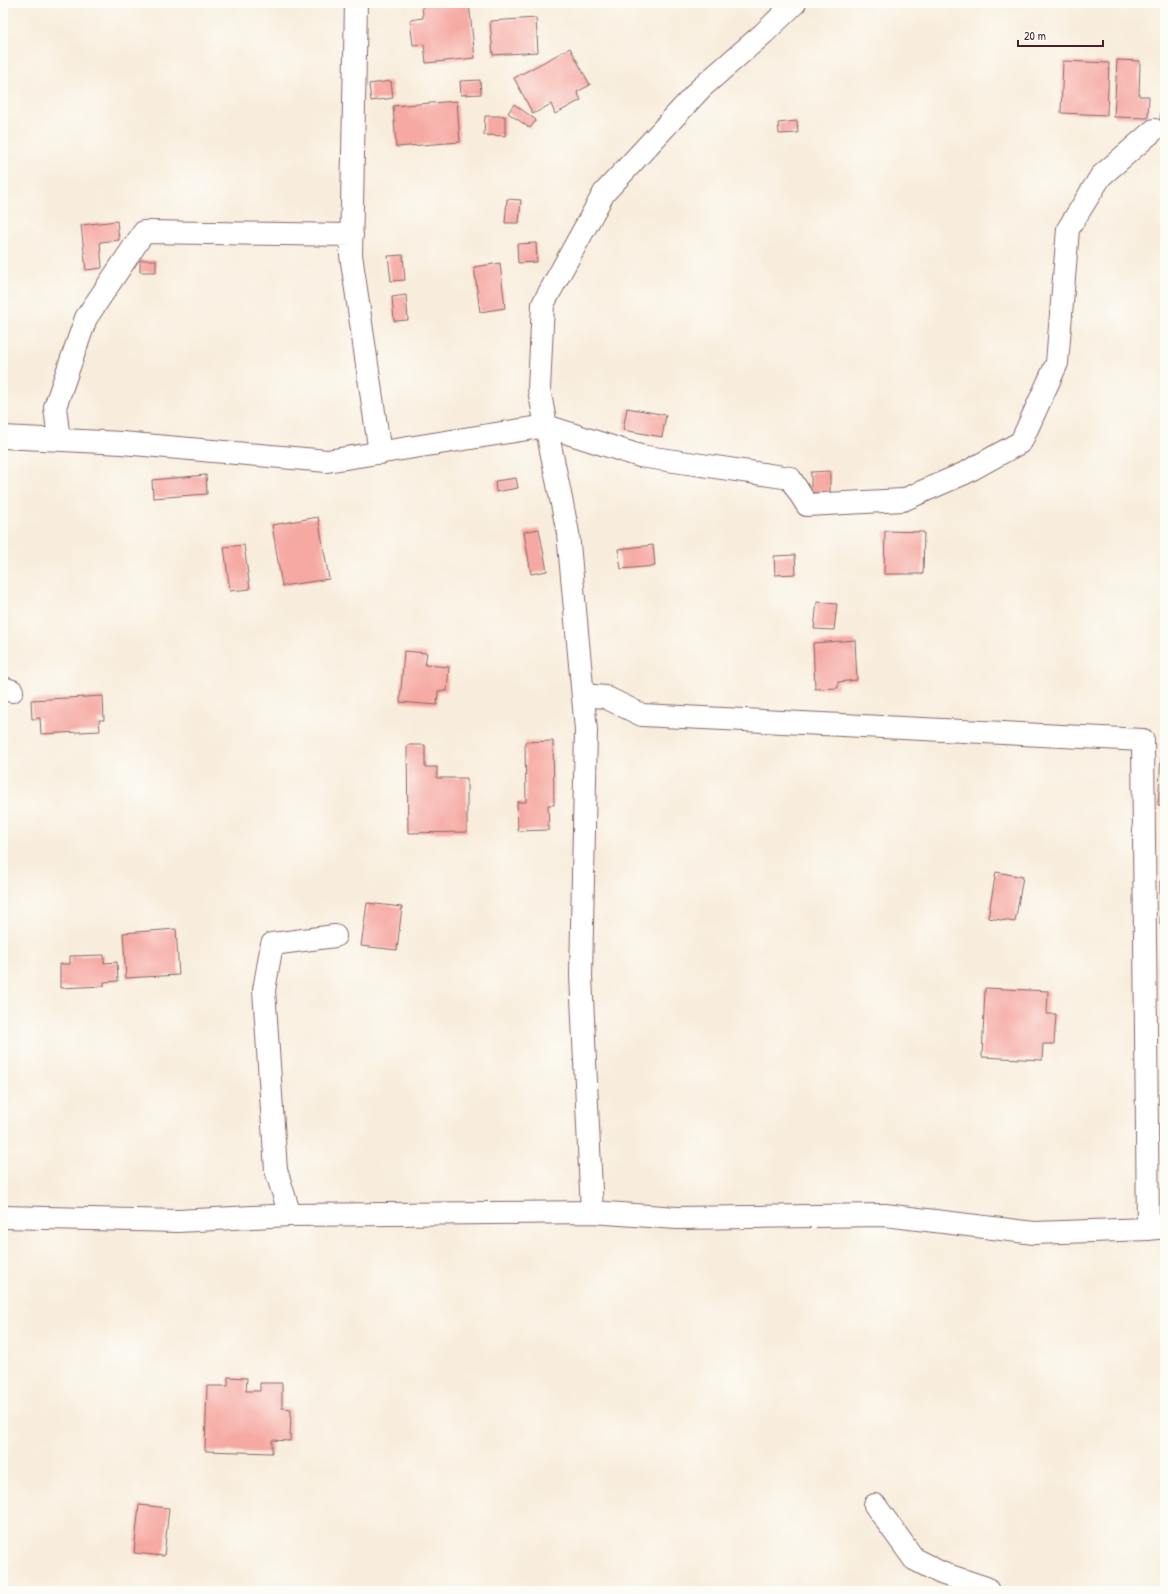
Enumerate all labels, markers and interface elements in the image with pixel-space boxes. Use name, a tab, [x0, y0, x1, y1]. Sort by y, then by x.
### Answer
scale bar	[1018, 22, 1103, 48]
text: 20 m	[1024, 27, 1046, 44]

